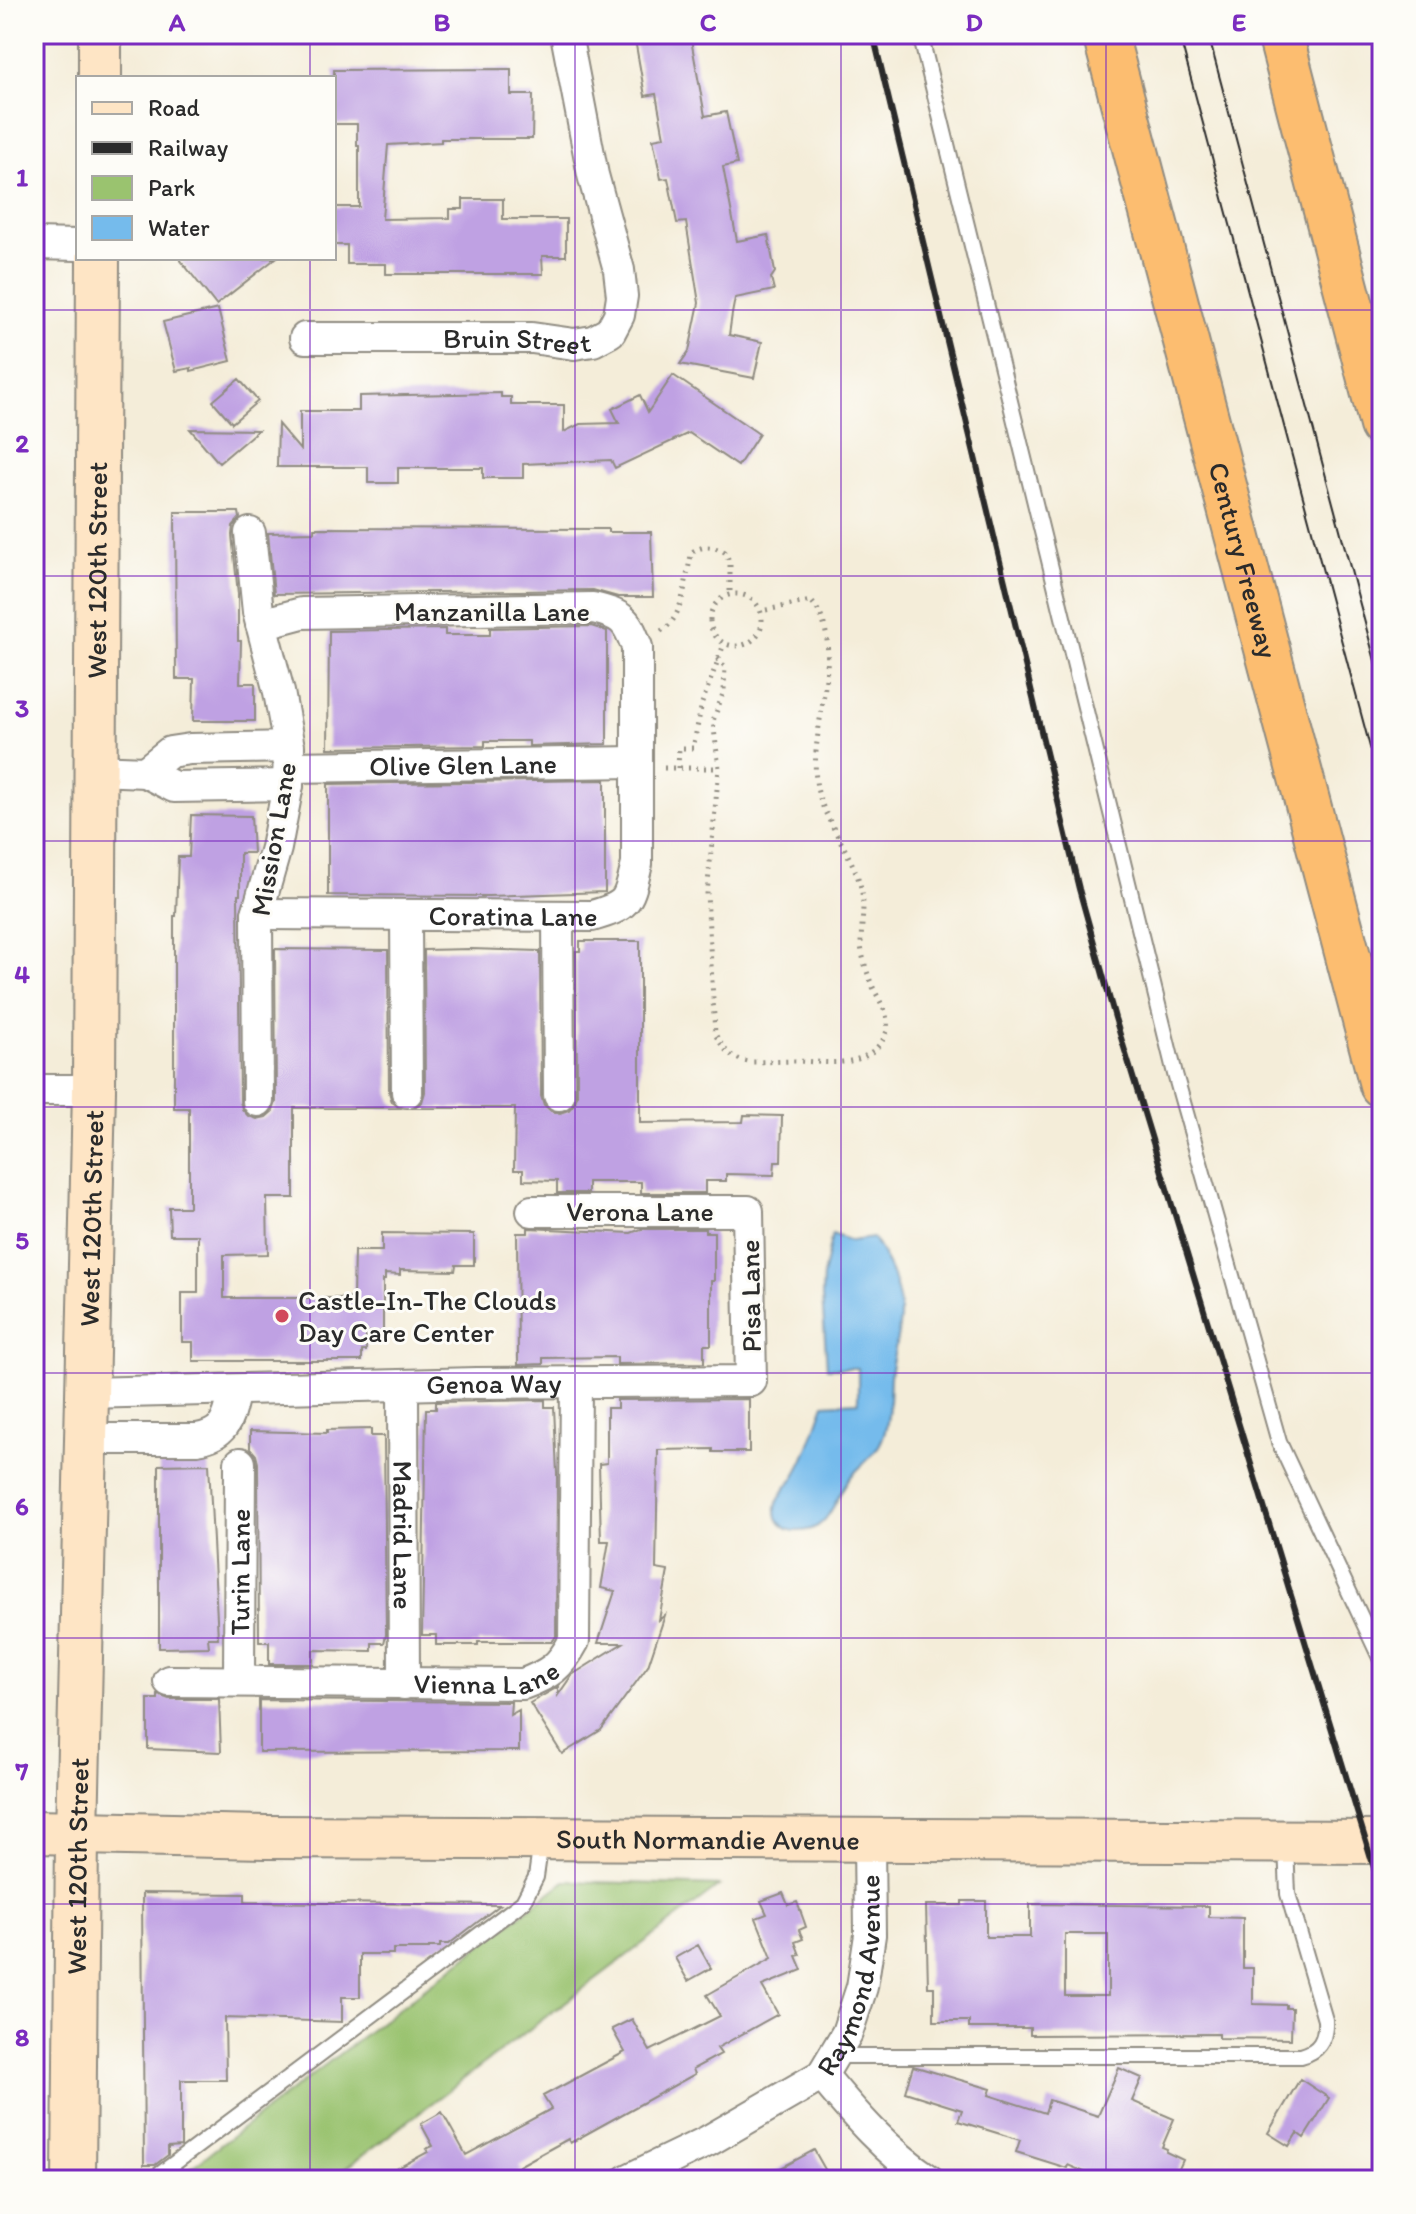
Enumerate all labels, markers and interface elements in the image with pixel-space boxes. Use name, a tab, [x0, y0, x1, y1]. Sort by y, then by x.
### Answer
text: A	[168, 6, 186, 38]
text: B	[434, 6, 451, 38]
text: C	[700, 6, 717, 38]
text: D	[965, 6, 983, 38]
text: E	[1232, 6, 1246, 38]
legend	[76, 76, 336, 260]
text: Road	[148, 93, 200, 122]
text: Railway	[148, 133, 229, 162]
text: 1	[16, 161, 28, 193]
text: Park	[148, 173, 195, 202]
text: Water	[148, 213, 210, 242]
street label: Bruin Street	[443, 321, 593, 362]
text: 2	[15, 427, 29, 459]
street label: Century Freeway	[1202, 458, 1286, 662]
street label: West 120th Street	[79, 462, 114, 679]
street label: Manzanilla Lane	[394, 594, 590, 628]
text: 3	[15, 692, 29, 724]
street label: Olive Glen Lane	[369, 746, 557, 783]
street label: Mission Lane	[243, 759, 303, 919]
street label: Coratina Lane	[428, 898, 598, 933]
text: 4	[14, 958, 30, 990]
street label: West 120th Street	[72, 1109, 111, 1327]
street label: Verona Lane	[566, 1194, 714, 1228]
text: 5	[15, 1224, 29, 1256]
street label: Pisa Lane	[732, 1239, 768, 1353]
place label: Castle-In-The Clouds Day Care Center	[298, 1283, 557, 1349]
marker: Castle-In-The Clouds Day Care Center	[273, 1307, 291, 1325]
street label: Genoa Way	[426, 1365, 562, 1401]
street label: Madrid Lane	[386, 1460, 421, 1610]
text: 6	[15, 1490, 29, 1522]
street label: Turin Lane	[222, 1509, 257, 1635]
street label: Vienna Lane	[414, 1653, 566, 1702]
text: 7	[15, 1755, 29, 1787]
street label: West 120th Street	[59, 1757, 96, 1975]
street label: South Normandie Avenue	[556, 1821, 860, 1857]
street label: Raymond Avenue	[809, 1874, 887, 2082]
text: 8	[15, 2021, 29, 2053]

